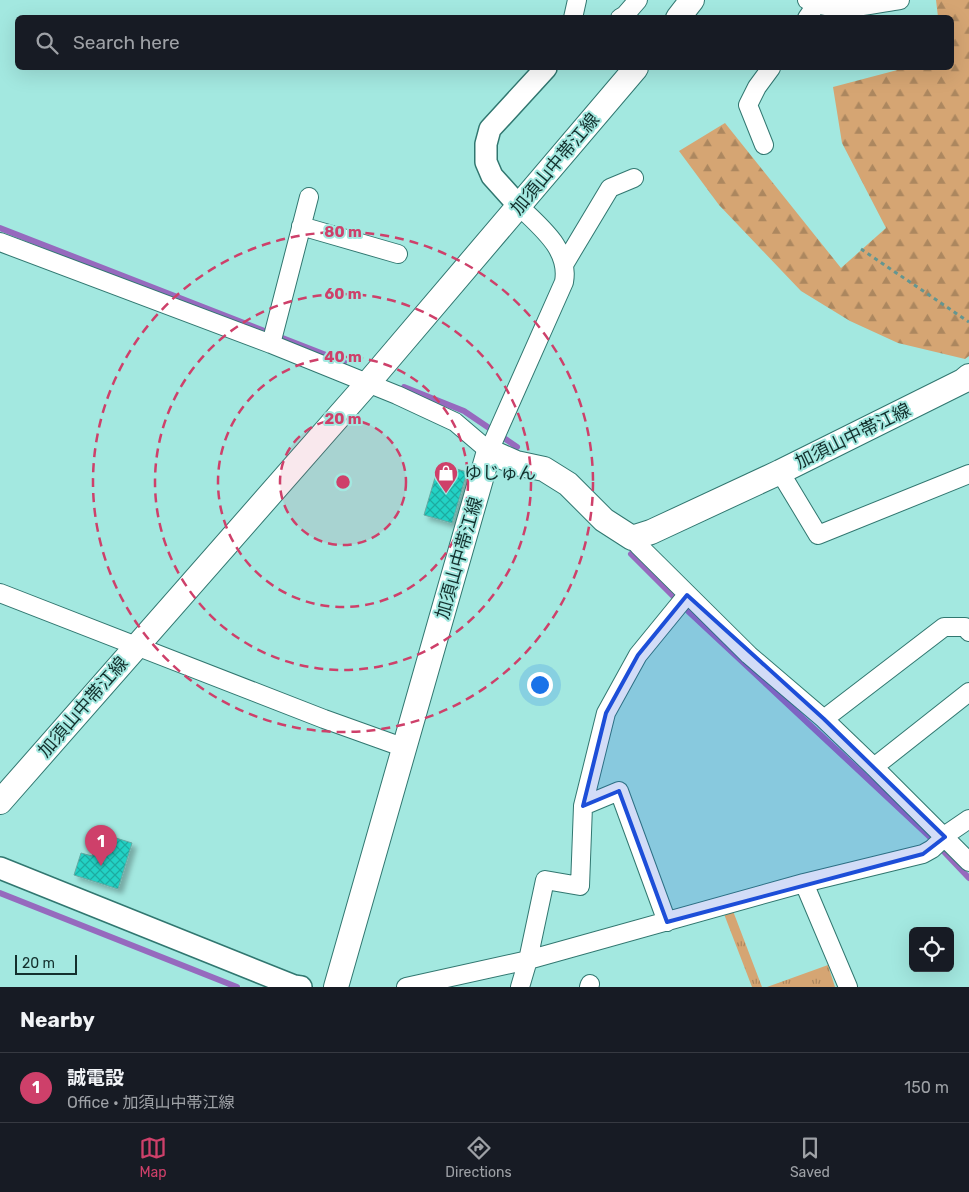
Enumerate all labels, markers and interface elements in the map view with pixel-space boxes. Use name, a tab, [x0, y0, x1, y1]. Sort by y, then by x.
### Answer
search box	[15, 15, 954, 70]
icon: search	[33, 29, 61, 57]
text: Search here	[73, 31, 180, 54]
street label: 加須山中帯江線	[506, 109, 604, 219]
text: 80 m	[324, 223, 362, 241]
text: 60 m	[325, 285, 361, 303]
text: 40 m	[324, 348, 362, 366]
street label: 加須山中帯江線	[792, 398, 914, 474]
text: 20 m	[325, 410, 361, 428]
shop icon: ゆじゅん	[433, 460, 459, 494]
place label: ゆじゅん	[464, 462, 536, 484]
centre of rings	[334, 473, 352, 491]
street label: 加須山中帯江線	[431, 494, 487, 622]
street label: 加須山中帯江線	[33, 652, 133, 762]
your location	[527, 672, 553, 698]
pin: 1	[85, 825, 117, 866]
map controls	[909, 927, 954, 972]
button: locate	[909, 927, 954, 972]
scale bar	[15, 952, 78, 975]
text: 20 m	[22, 955, 55, 972]
text: Nearby	[20, 1007, 95, 1032]
text: 誠電設	[67, 1066, 124, 1089]
text: 1	[32, 1078, 40, 1097]
text: 150 m	[904, 1078, 949, 1097]
text: Office · 加須山中帯江線	[67, 1093, 234, 1112]
tab: Map	[139, 1134, 167, 1181]
tab: Directions	[445, 1134, 512, 1181]
tab: Saved	[790, 1134, 830, 1181]

